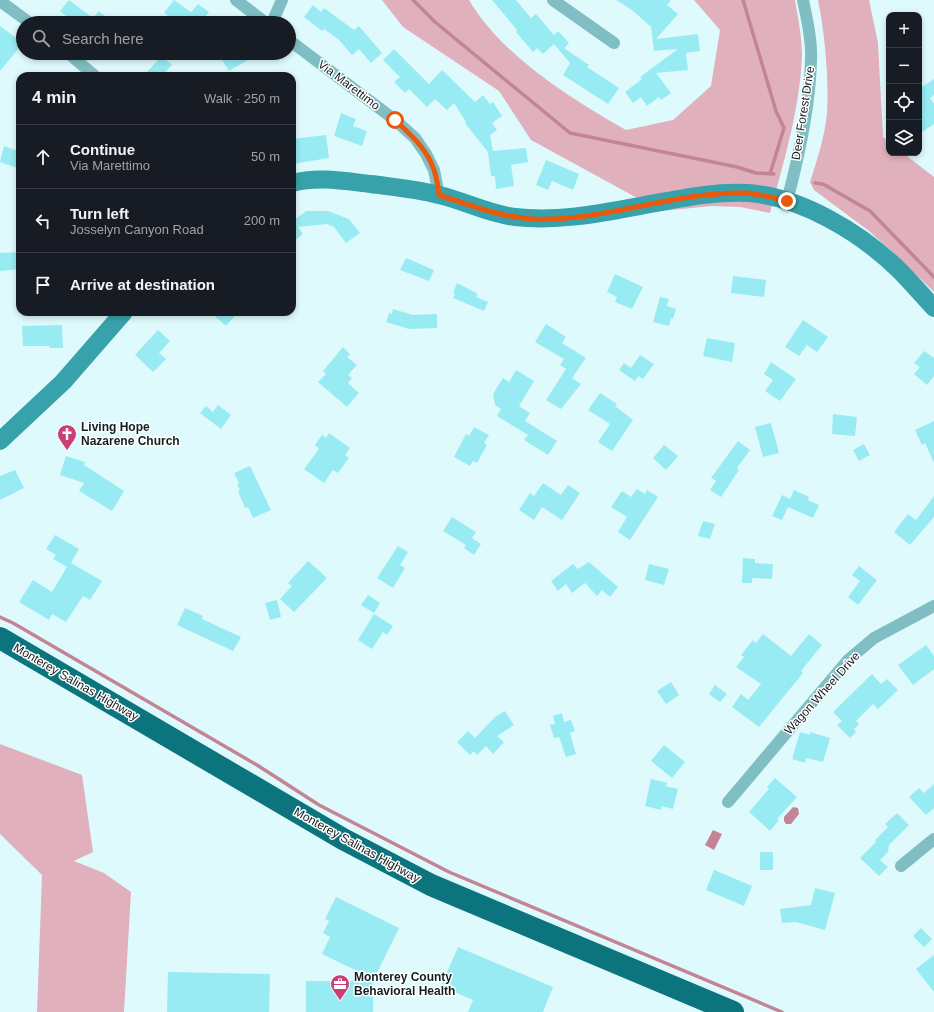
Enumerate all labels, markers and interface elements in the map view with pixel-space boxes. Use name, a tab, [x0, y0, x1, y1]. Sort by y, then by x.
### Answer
map controls	[886, 12, 922, 156]
button: +	[886, 12, 922, 48]
search box	[16, 16, 296, 60]
icon: search	[30, 27, 52, 49]
text: Search here	[62, 30, 144, 47]
button: −	[886, 48, 922, 84]
street label: Via Marettimo	[315, 57, 383, 113]
street label: Deer Forest Drive	[789, 65, 817, 161]
button: locate	[886, 84, 922, 120]
text: 4 min	[32, 88, 76, 107]
text: Walk · 250 m	[204, 91, 280, 106]
route start	[386, 111, 404, 129]
button: layers	[886, 120, 922, 156]
text: Continue	[70, 141, 135, 158]
icon: ahead	[32, 146, 54, 168]
text: 50 m	[251, 149, 280, 164]
text: Via Marettimo	[70, 158, 150, 173]
route end	[778, 192, 796, 210]
text: Turn left	[70, 205, 129, 222]
icon: left	[32, 210, 54, 232]
text: 200 m	[244, 213, 280, 228]
text: Josselyn Canyon Road	[70, 222, 204, 237]
icon: arrive	[32, 274, 54, 296]
text: Arrive at destination	[70, 276, 215, 293]
place label: Living Hope Nazarene Church	[81, 420, 180, 448]
church icon: Living Hope Nazarene Church	[56, 423, 78, 451]
street label: Monterey Salinas Highway	[11, 640, 141, 724]
street label: Wagon Wheel Drive	[781, 649, 863, 737]
street label: Monterey Salinas Highway	[291, 804, 423, 886]
place label: Monterey County Behavioral Health	[354, 970, 455, 998]
office icon: Monterey County Behavioral Health	[329, 973, 351, 1001]

